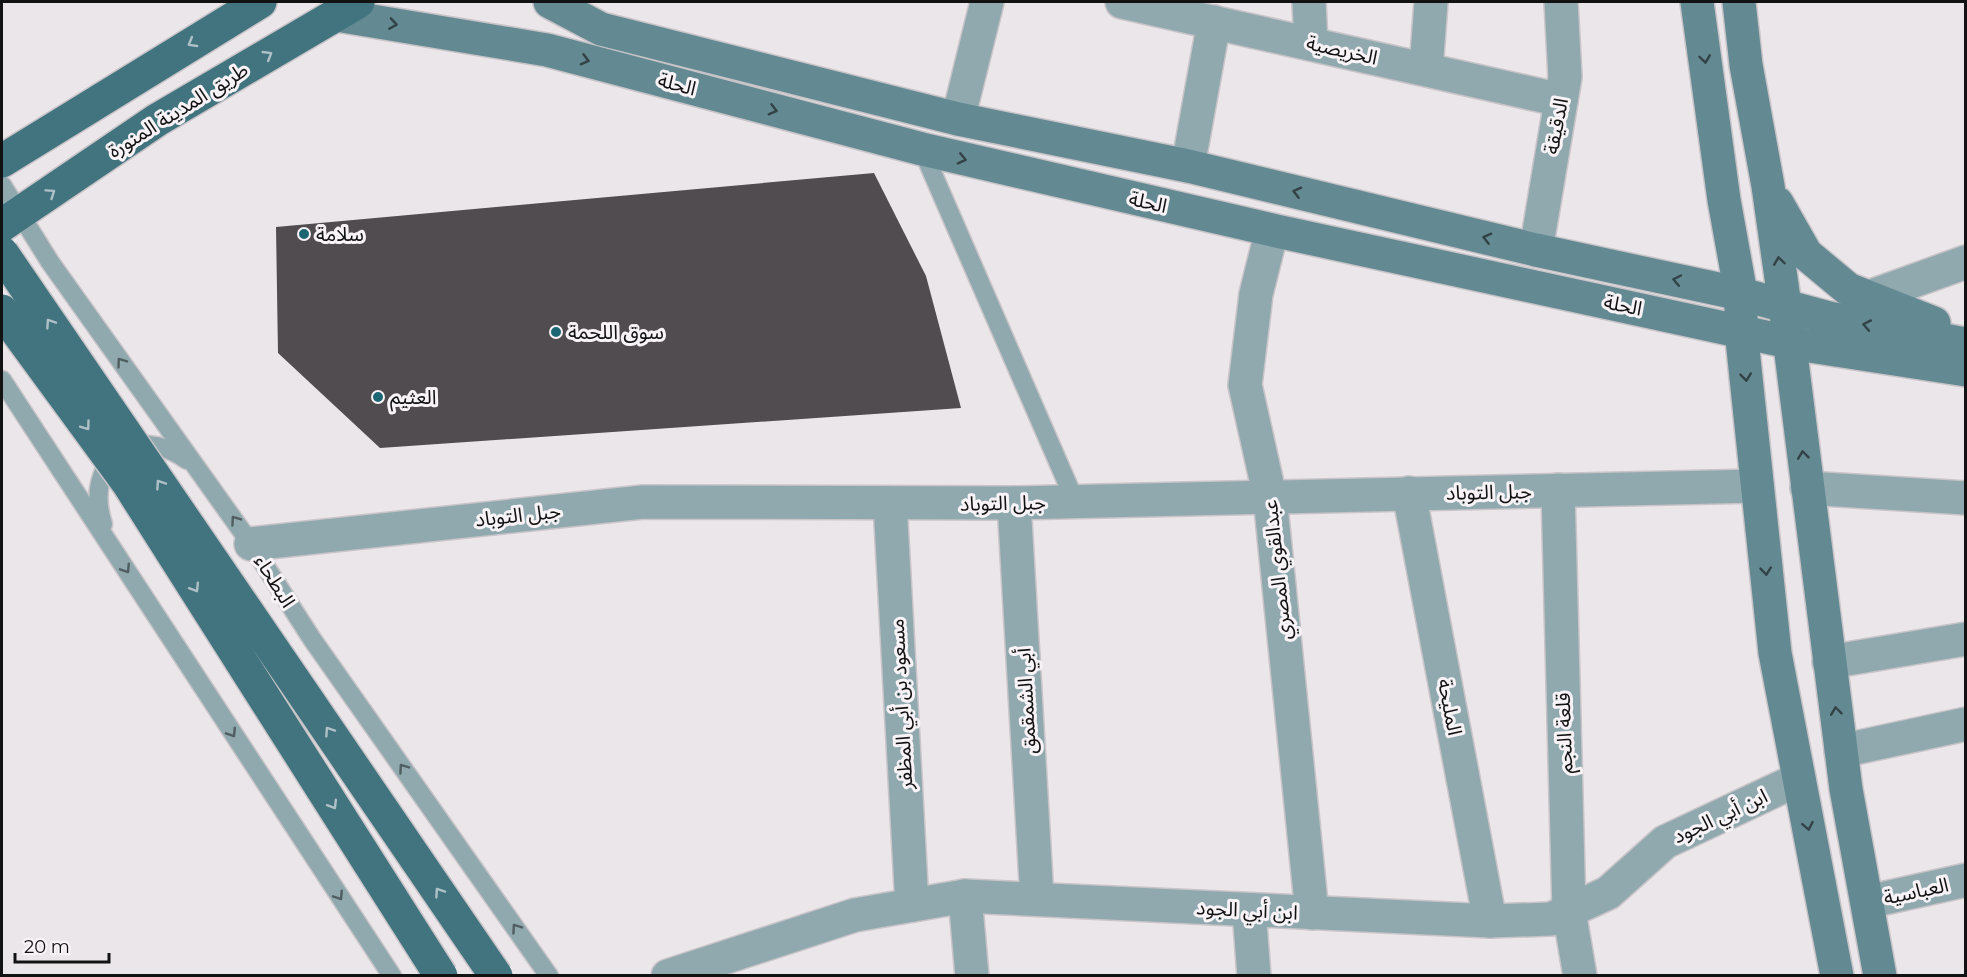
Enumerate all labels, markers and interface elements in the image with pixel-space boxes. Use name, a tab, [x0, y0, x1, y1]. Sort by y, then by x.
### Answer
one-way arrow	[389, 18, 398, 30]
street label: الخريصية	[1304, 30, 1380, 70]
one-way arrow	[188, 35, 198, 47]
one-way arrow	[262, 50, 272, 62]
one-way arrow	[580, 52, 590, 65]
one-way arrow	[1699, 55, 1711, 64]
street label: طريق المدينة المنورة	[104, 57, 253, 164]
street label: الحلة	[655, 67, 699, 101]
street label: الدقيقة	[1539, 96, 1573, 156]
one-way arrow	[768, 102, 778, 115]
one-way arrow	[957, 151, 967, 164]
street label: الحلة	[1127, 186, 1169, 218]
one-way arrow	[1292, 187, 1302, 200]
one-way arrow	[44, 189, 55, 200]
place label: سلامة	[316, 222, 364, 246]
marker: سلامة	[297, 227, 311, 241]
one-way arrow	[1482, 233, 1492, 246]
one-way arrow	[1773, 257, 1785, 266]
one-way arrow	[1672, 274, 1682, 287]
street label: الحلة	[1602, 289, 1644, 321]
one-way arrow	[46, 318, 57, 329]
one-way arrow	[1862, 319, 1872, 332]
place label: سوق اللحمة	[568, 320, 664, 344]
marker: سوق اللحمة	[549, 325, 563, 339]
one-way arrow	[118, 357, 129, 368]
one-way arrow	[1739, 373, 1752, 382]
place label: العثيم	[390, 385, 437, 412]
marker: العثيم	[371, 390, 385, 404]
one-way arrow	[79, 419, 90, 430]
one-way arrow	[1797, 450, 1809, 460]
one-way arrow	[156, 479, 167, 490]
street label: جبل التوباد	[1446, 479, 1532, 505]
street label: جبل التوباد	[960, 490, 1046, 516]
street label: عبدالقوي المصري	[1258, 498, 1300, 641]
street label: جبل التوباد	[474, 499, 562, 531]
one-way arrow	[231, 516, 242, 527]
street label: البطحاء	[250, 550, 300, 612]
one-way arrow	[118, 563, 129, 574]
one-way arrow	[1759, 567, 1772, 576]
one-way arrow	[187, 581, 198, 592]
street label: مسعود بن أبي المظفر	[885, 618, 921, 791]
street label: أبي الشمقمق	[1011, 647, 1044, 755]
street label: المليحة	[1433, 677, 1467, 737]
street label: قلعة النجم	[1551, 692, 1580, 774]
one-way arrow	[1830, 706, 1842, 715]
one-way arrow	[225, 726, 236, 737]
one-way arrow	[325, 727, 336, 738]
one-way arrow	[399, 764, 410, 775]
street label: ابن أبي الجود	[1669, 784, 1773, 852]
one-way arrow	[326, 798, 337, 809]
one-way arrow	[1801, 820, 1814, 830]
street label: العباسية	[1881, 872, 1951, 910]
one-way arrow	[435, 888, 446, 899]
one-way arrow	[332, 889, 343, 900]
street label: ابن أبي الجود	[1195, 895, 1298, 928]
one-way arrow	[512, 923, 523, 934]
scale bar	[15, 926, 110, 964]
text: 20 m	[24, 936, 70, 958]

